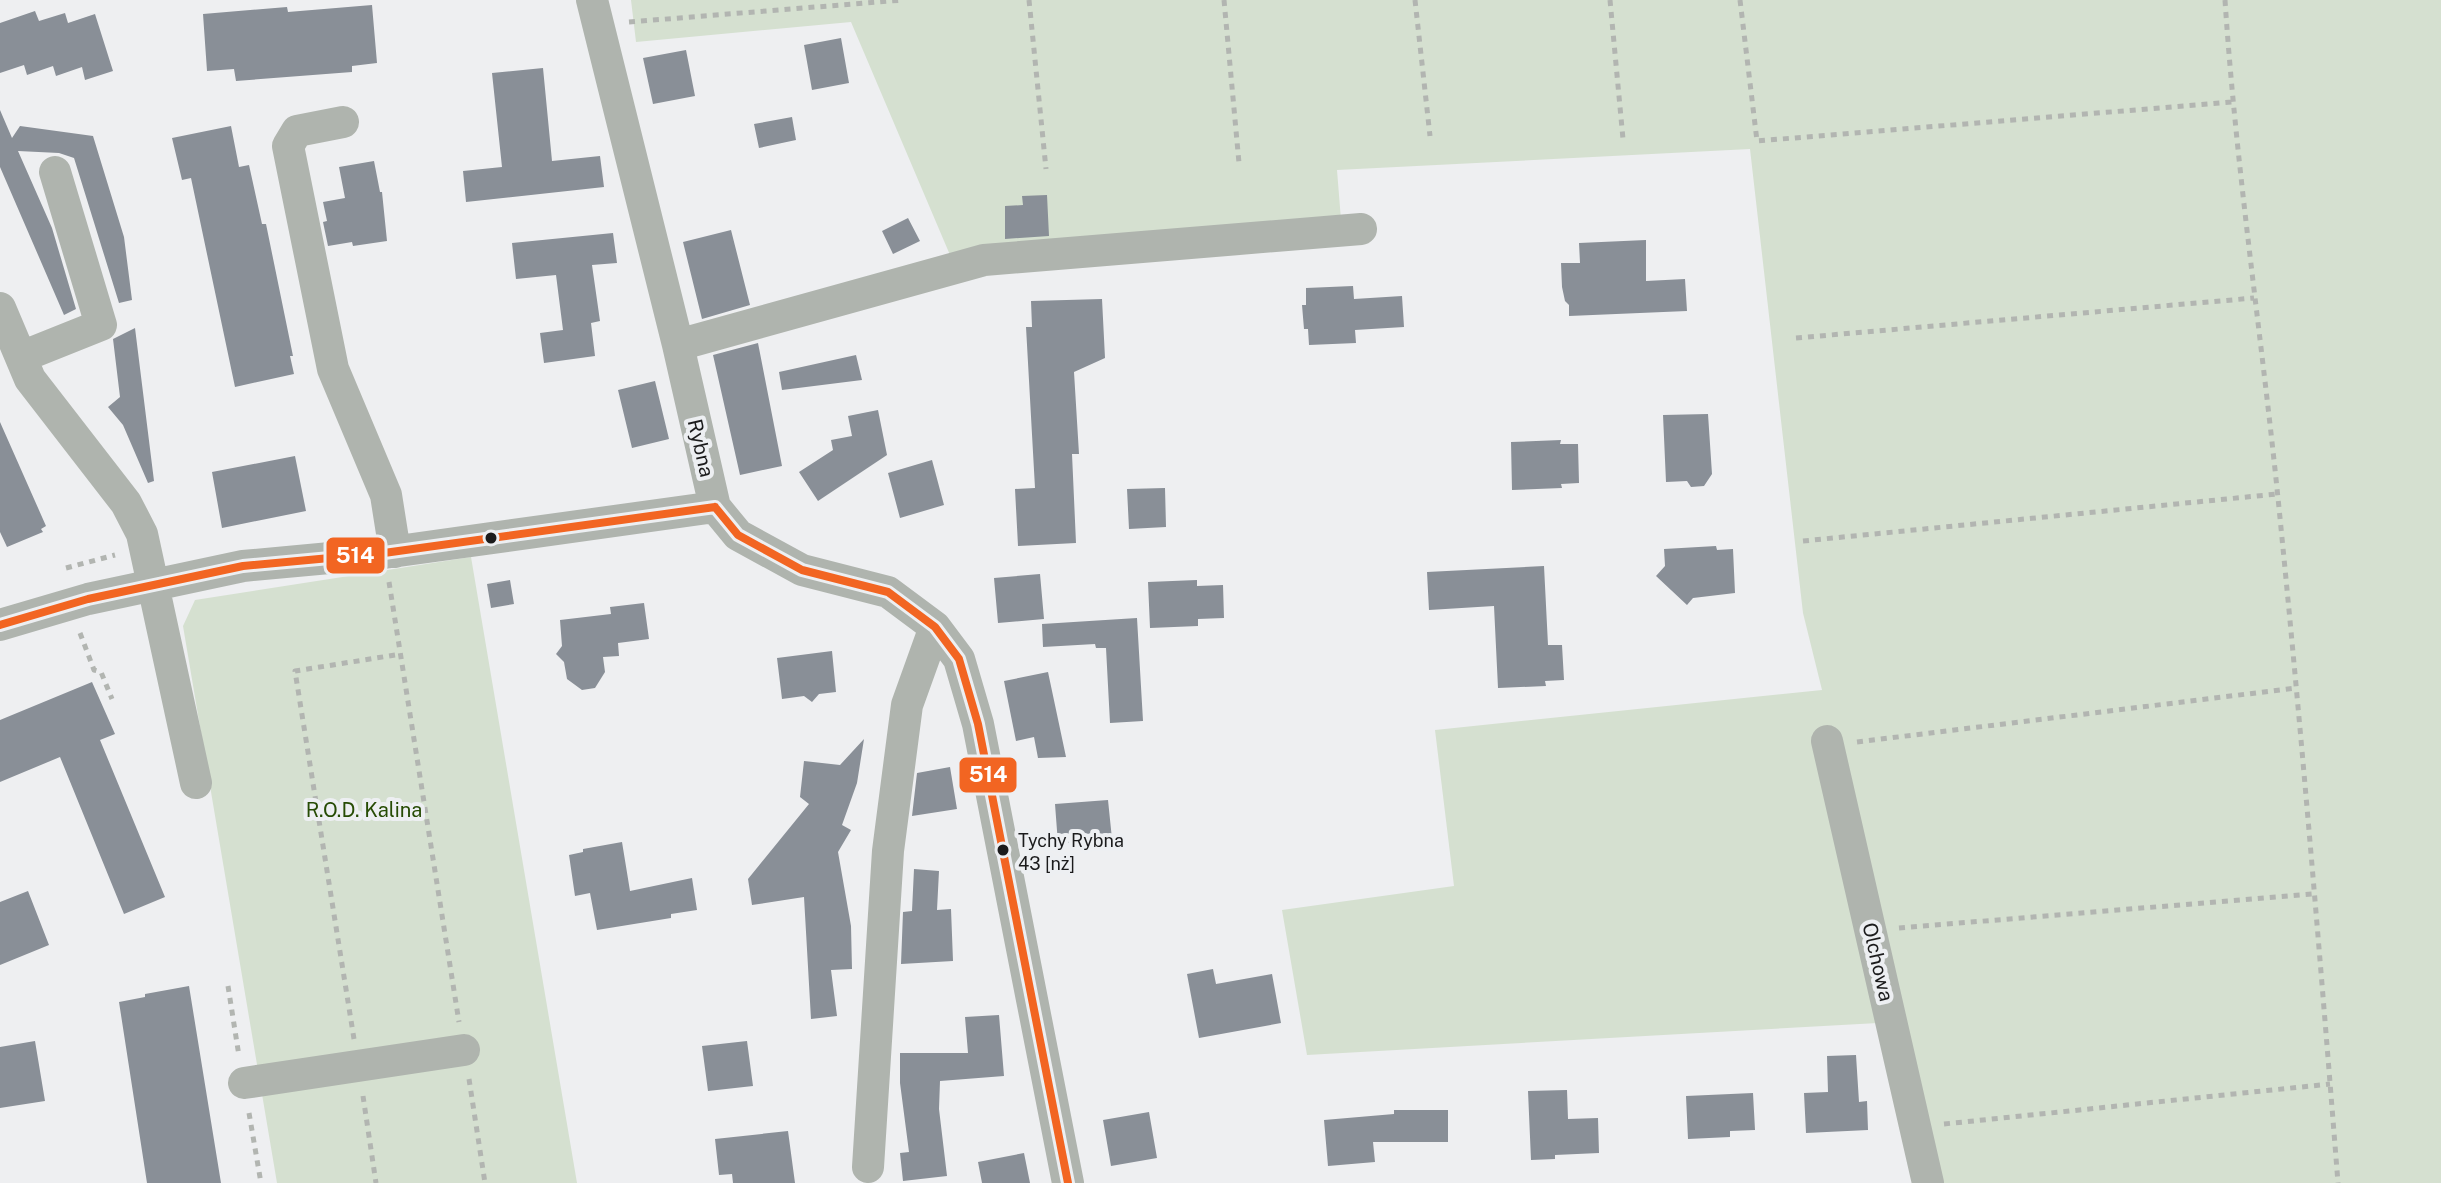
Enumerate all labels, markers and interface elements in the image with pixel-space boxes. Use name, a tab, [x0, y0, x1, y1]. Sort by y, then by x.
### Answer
street label: Rybna	[683, 417, 719, 479]
unlabelled marker	[483, 530, 499, 546]
line badge: 514	[325, 536, 386, 575]
text: 514	[336, 542, 374, 568]
line badge: 514	[958, 756, 1018, 794]
text: 514	[969, 761, 1007, 787]
park label: R.O.D. Kalina	[306, 798, 422, 822]
place label: Tychy Rybna 43 [nż]	[1018, 830, 1124, 874]
marker: Tychy Rybna 43 [nż]	[995, 842, 1011, 858]
street label: Olchowa	[1857, 920, 1899, 1004]

